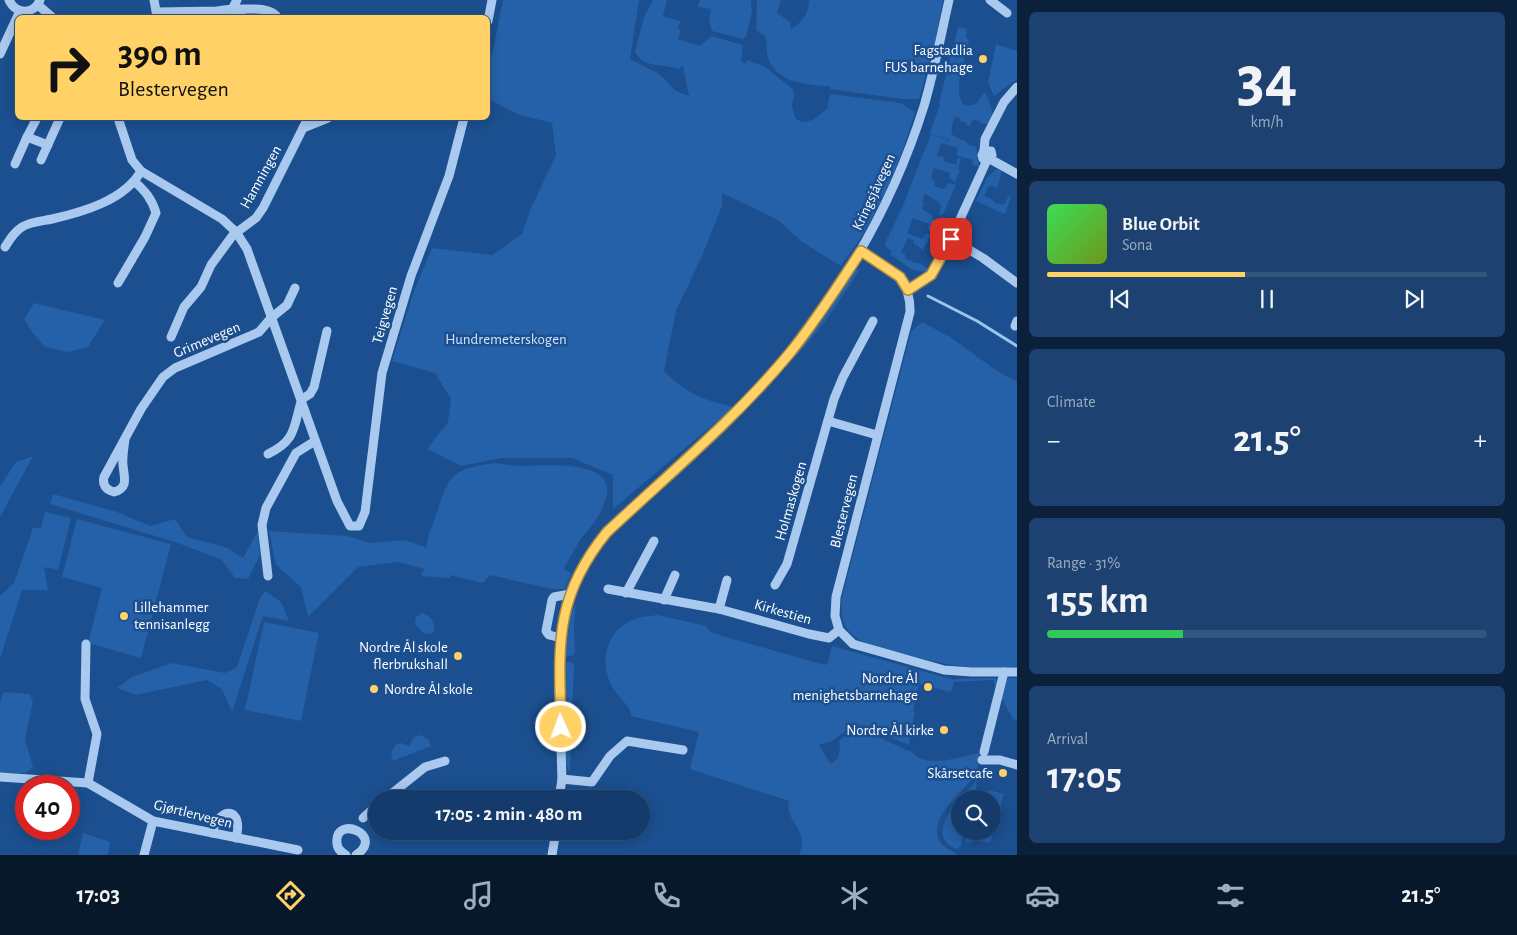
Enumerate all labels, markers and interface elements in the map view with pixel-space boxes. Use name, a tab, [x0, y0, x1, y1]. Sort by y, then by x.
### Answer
icon: right	[35, 35, 100, 100]
text: 390 m	[118, 37, 202, 72]
place label: Fagstadlia FUS barnehage	[885, 43, 973, 75]
text: 34	[1237, 48, 1297, 113]
marker: Fagstadlia FUS barnehage	[977, 53, 989, 65]
text: Blestervegen	[118, 78, 229, 100]
text: km/h	[1250, 114, 1284, 130]
street label: Hamningen	[238, 143, 284, 211]
street label: Kringsjåvegen	[850, 151, 898, 233]
text: Blue Orbit	[1122, 215, 1200, 234]
pin	[930, 218, 972, 260]
icon: arrive	[937, 225, 965, 253]
text: Sona	[1122, 237, 1153, 253]
street label: Teigvegen	[370, 285, 400, 345]
icon: previous	[1106, 285, 1134, 313]
icon: pause	[1253, 285, 1281, 313]
icon: next	[1400, 285, 1428, 313]
street label: Grimevegen	[171, 319, 243, 361]
park label: Hundremeterskogen	[445, 332, 567, 347]
text: Climate	[1047, 394, 1096, 410]
text: 21.5°	[1233, 421, 1301, 459]
text: −	[1047, 427, 1060, 455]
text: +	[1474, 427, 1487, 455]
street label: Holmaskogen	[773, 460, 809, 542]
street label: Blestervegen	[828, 473, 860, 549]
text: Range · 31%	[1047, 555, 1120, 571]
text: 155 km	[1047, 582, 1149, 620]
street label: Kirkestien	[753, 597, 813, 627]
place label: Lillehammer tennisanlegg	[134, 600, 210, 632]
marker: Lillehammer tennisanlegg	[118, 610, 130, 622]
place label: Nordre Ål skole flerbrukshall	[359, 639, 448, 672]
marker: Nordre Ål skole flerbrukshall	[452, 650, 464, 662]
place label: Nordre Ål menighetsbarnehage	[792, 670, 918, 703]
place label: Nordre Ål skole	[384, 681, 473, 697]
marker: Nordre Ål menighetsbarnehage	[922, 681, 934, 693]
marker: Nordre Ål skole	[368, 683, 380, 695]
position arrow	[534, 700, 586, 752]
place label: Nordre Ål kirke	[846, 722, 934, 738]
marker: Nordre Ål kirke	[938, 724, 950, 736]
text: Arrival	[1047, 731, 1088, 747]
text: 17:05	[1047, 758, 1122, 796]
place label: Skårsetcafe	[927, 766, 993, 781]
marker: Skårsetcafe	[997, 767, 1009, 779]
speed limit sign: 40	[15, 775, 80, 840]
map controls	[951, 790, 1001, 840]
button: search	[951, 790, 1001, 840]
street label: Gjørtlervegen	[152, 797, 234, 831]
text: 17:05 · 2 min · 480 m	[436, 805, 582, 824]
icon: directions	[273, 878, 308, 913]
icon: music	[461, 878, 496, 913]
icon: phone	[649, 878, 684, 913]
icon: climate	[837, 878, 872, 913]
icon: car	[1025, 878, 1060, 913]
icon: filters	[1213, 878, 1248, 913]
text: 17:03	[77, 884, 120, 906]
text: 21.5°	[1401, 884, 1440, 906]

